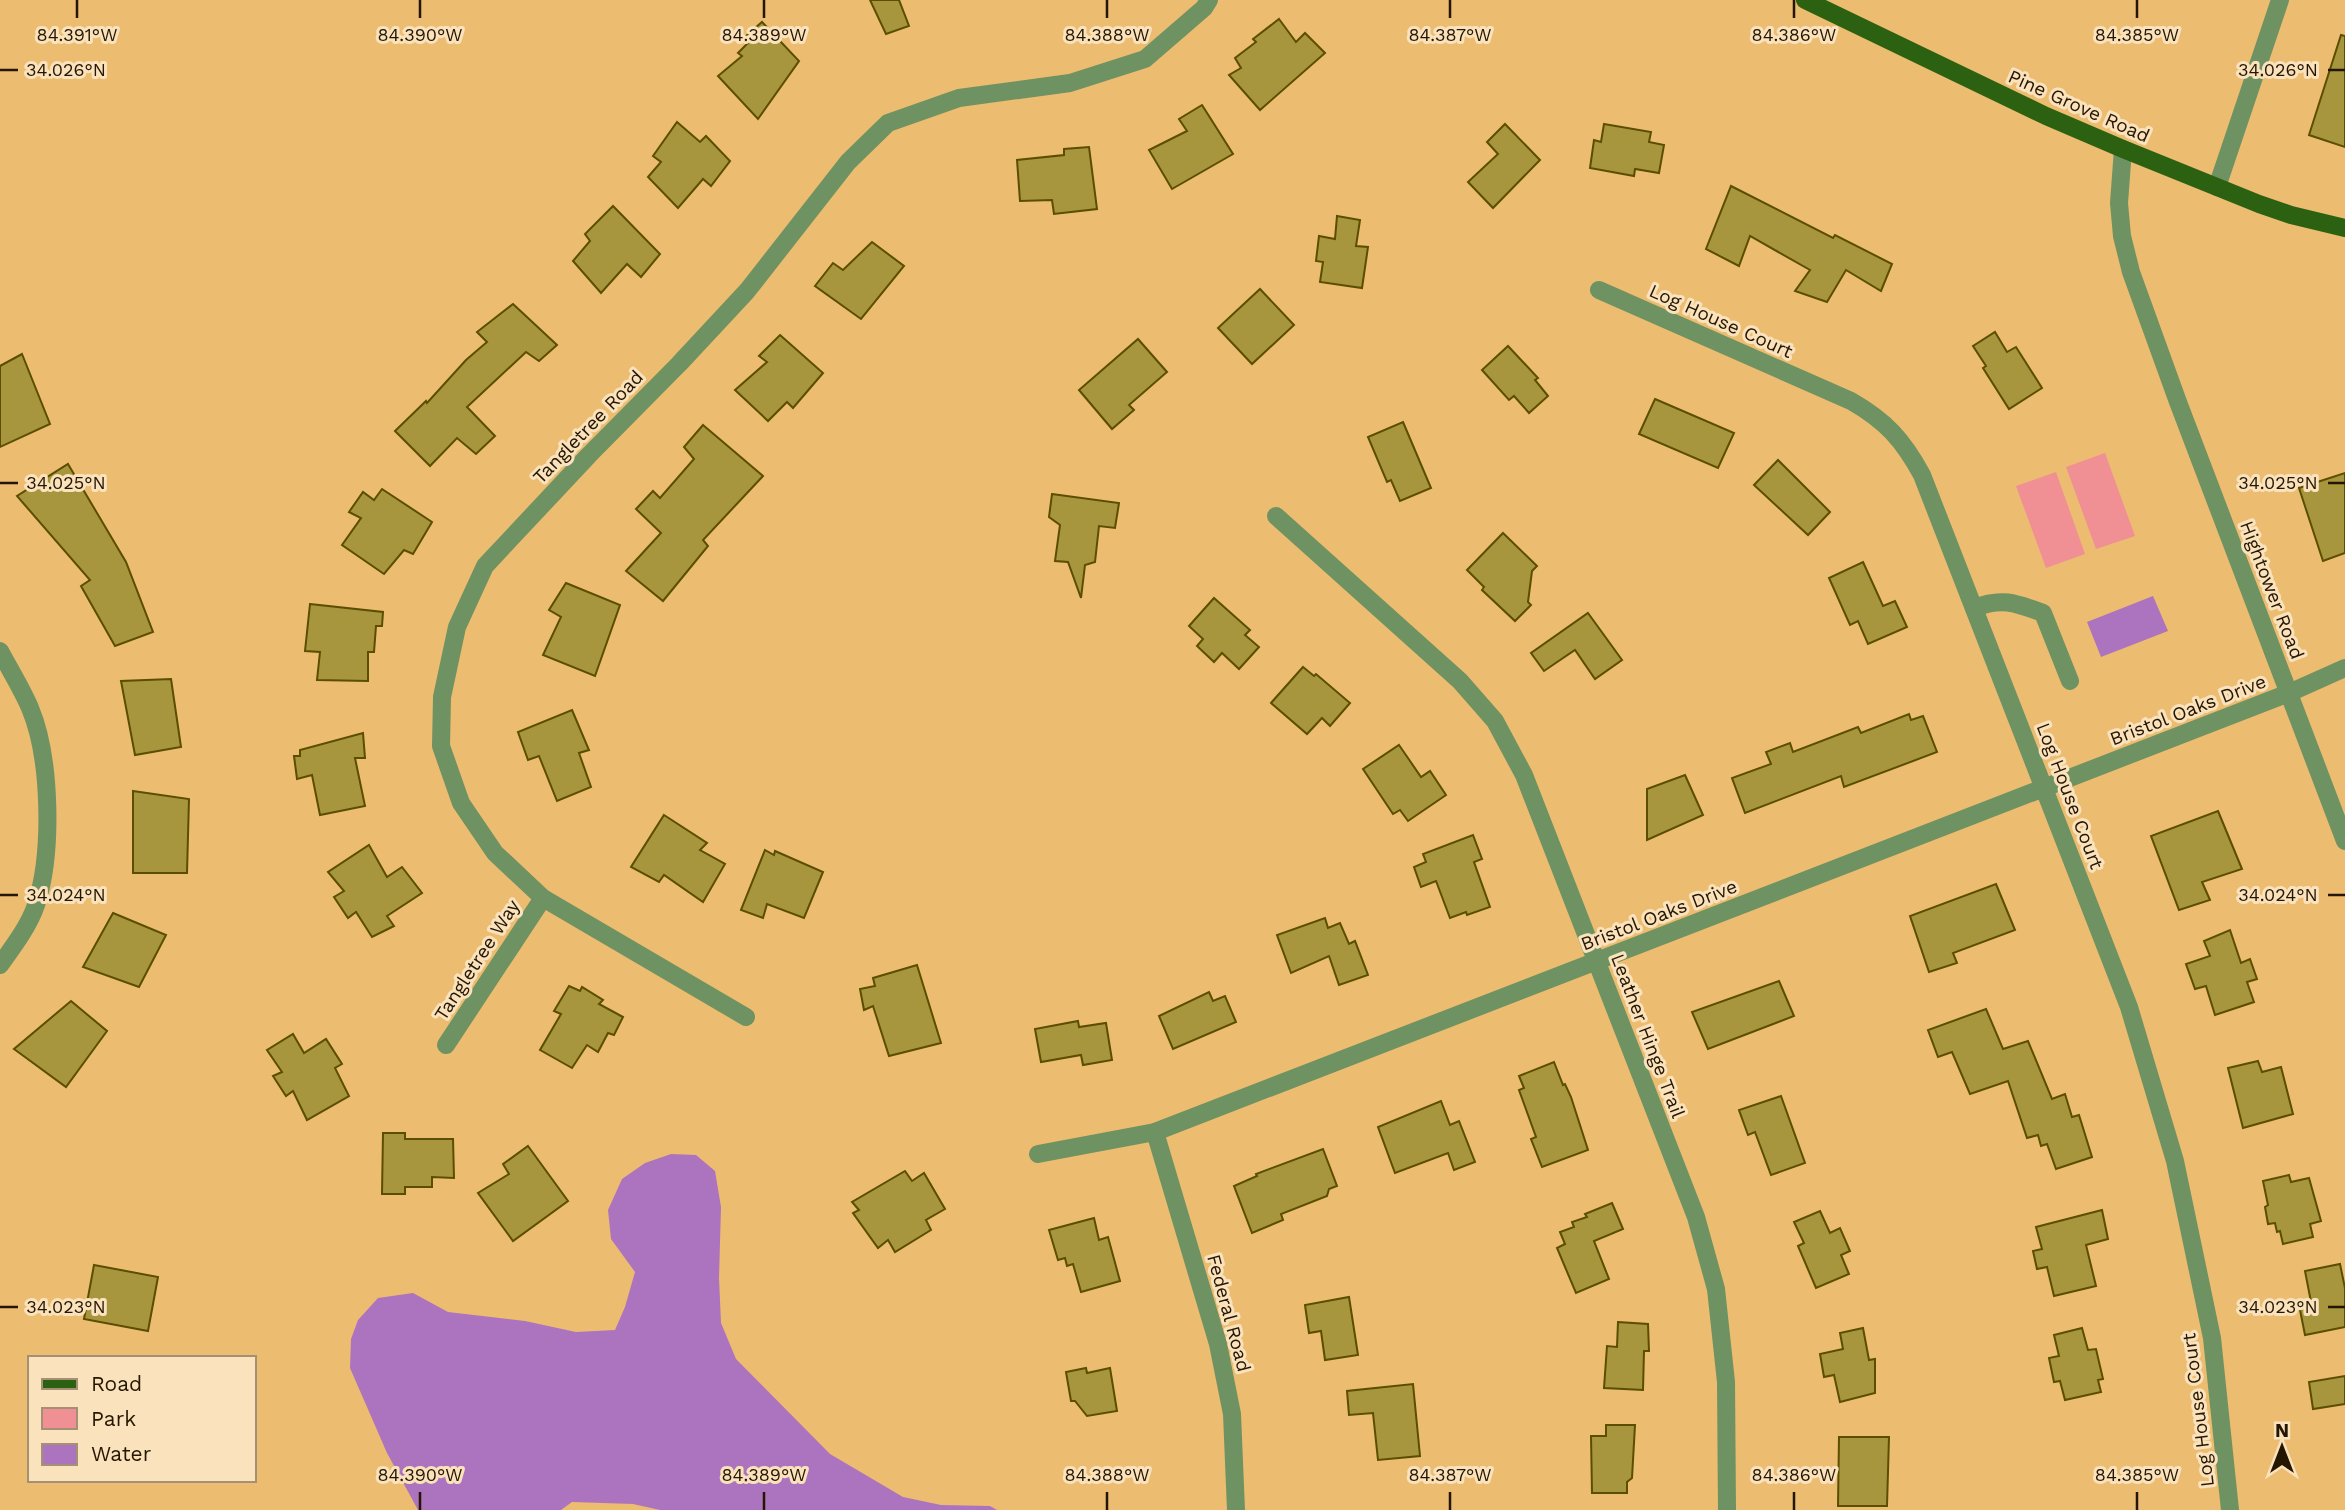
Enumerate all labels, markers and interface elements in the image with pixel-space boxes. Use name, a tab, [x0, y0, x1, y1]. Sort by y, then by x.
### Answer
text: 84.391°W	[37, 24, 117, 45]
text: 84.390°W	[377, 24, 463, 45]
text: 84.389°W	[722, 24, 806, 45]
text: 84.388°W	[1065, 24, 1149, 45]
text: 84.387°W	[1408, 24, 1492, 45]
text: 84.386°W	[1752, 24, 1836, 45]
text: 84.385°W	[2095, 24, 2179, 45]
text: 34.026°N	[26, 59, 106, 80]
text: 34.026°N	[2238, 59, 2318, 80]
street label: Pine Grove Road	[2005, 65, 2153, 147]
street label: Log House Court	[1646, 279, 1796, 363]
street label: Tangletree Road	[528, 365, 648, 489]
text: 34.025°N	[26, 472, 106, 493]
text: 34.025°N	[2238, 472, 2318, 493]
street label: Hightower Road	[2235, 517, 2309, 663]
street label: Bristol Oaks Drive	[2107, 670, 2269, 750]
street label: Log House Court	[2032, 720, 2108, 872]
street label: Bristol Oaks Drive	[1578, 875, 1740, 955]
text: 34.024°N	[26, 884, 106, 905]
text: 34.024°N	[2238, 884, 2318, 905]
street label: Tangletree Way	[429, 895, 525, 1025]
street label: Leather Hinge Trail	[1606, 951, 1690, 1121]
street label: Federal Road	[1202, 1252, 1256, 1374]
text: 34.023°N	[26, 1296, 106, 1317]
text: 34.023°N	[2238, 1296, 2318, 1317]
street label: Log House Court	[2177, 1332, 2219, 1488]
legend	[28, 1356, 256, 1482]
text: Road	[91, 1371, 142, 1396]
text: Park	[91, 1406, 136, 1431]
north arrow	[2247, 1412, 2317, 1482]
text: N	[2275, 1419, 2289, 1442]
text: Water	[91, 1441, 152, 1466]
text: 84.390°W	[377, 1464, 463, 1485]
text: 84.389°W	[722, 1464, 806, 1485]
text: 84.388°W	[1065, 1464, 1149, 1485]
text: 84.387°W	[1408, 1464, 1492, 1485]
text: 84.386°W	[1752, 1464, 1836, 1485]
text: 84.385°W	[2095, 1464, 2179, 1485]

